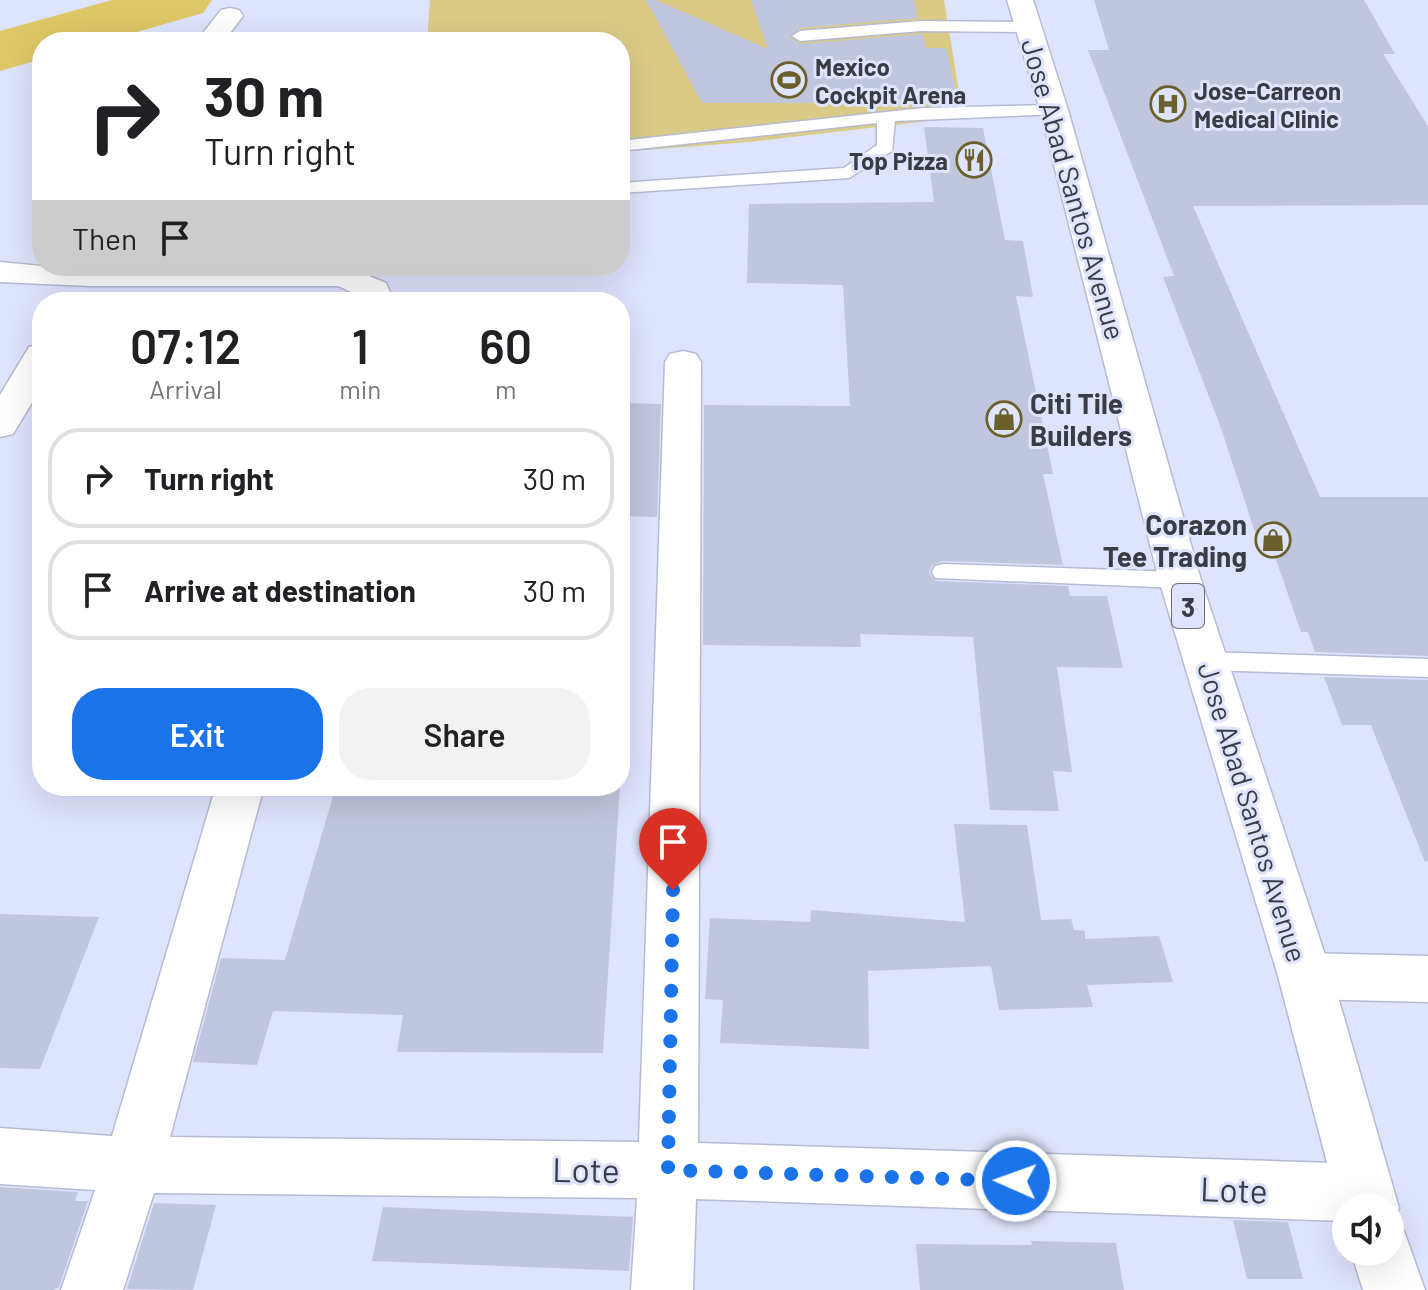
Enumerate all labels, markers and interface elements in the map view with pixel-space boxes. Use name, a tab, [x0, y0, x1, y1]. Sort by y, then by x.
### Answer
street label: Jose Abad Santos Avenue	[1015, 35, 1133, 343]
place label: Mexico Cockpit Arena	[815, 52, 966, 109]
text: 30 m	[204, 61, 324, 128]
sports icon: Mexico Cockpit Arena	[770, 61, 808, 99]
icon: right	[72, 64, 176, 168]
place label: Jose-Carreon Medical Clinic	[1194, 76, 1341, 133]
hospital icon: Jose-Carreon Medical Clinic	[1149, 85, 1187, 123]
text: Turn right	[204, 129, 356, 172]
restaurant icon: Top Pizza	[955, 141, 993, 179]
place label: Top Pizza	[849, 146, 948, 175]
icon: arrive	[153, 216, 197, 260]
text: Then	[72, 220, 137, 256]
text: 07:12	[130, 316, 241, 374]
text: 1	[352, 316, 369, 374]
text: 60	[479, 316, 532, 374]
text: Arrival	[149, 373, 222, 404]
text: min	[339, 373, 381, 404]
text: m	[495, 373, 516, 404]
place label: Citi Tile Builders	[1030, 386, 1132, 452]
shop icon: Citi Tile Builders	[985, 400, 1023, 438]
icon: right	[76, 456, 120, 500]
text: Turn right	[144, 460, 274, 496]
text: 30 m	[523, 460, 586, 496]
place label: Corazon Tee Trading	[1103, 507, 1247, 573]
shop icon: Corazon Tee Trading	[1254, 521, 1292, 559]
icon: arrive	[76, 568, 120, 612]
text: Arrive at destination	[144, 572, 416, 608]
text: 30 m	[523, 572, 586, 608]
road number: 3	[1172, 584, 1204, 628]
street label: Jose Abad Santos Avenue	[1191, 658, 1315, 966]
button: Exit	[72, 688, 323, 780]
button: Share	[339, 688, 590, 780]
pin	[639, 808, 707, 890]
icon: arrive	[651, 820, 695, 864]
position arrow	[974, 1139, 1058, 1223]
street label: Lote	[552, 1148, 620, 1190]
street label: Lote	[1199, 1167, 1269, 1211]
map controls	[1332, 1194, 1404, 1266]
button: sound	[1332, 1194, 1404, 1266]

